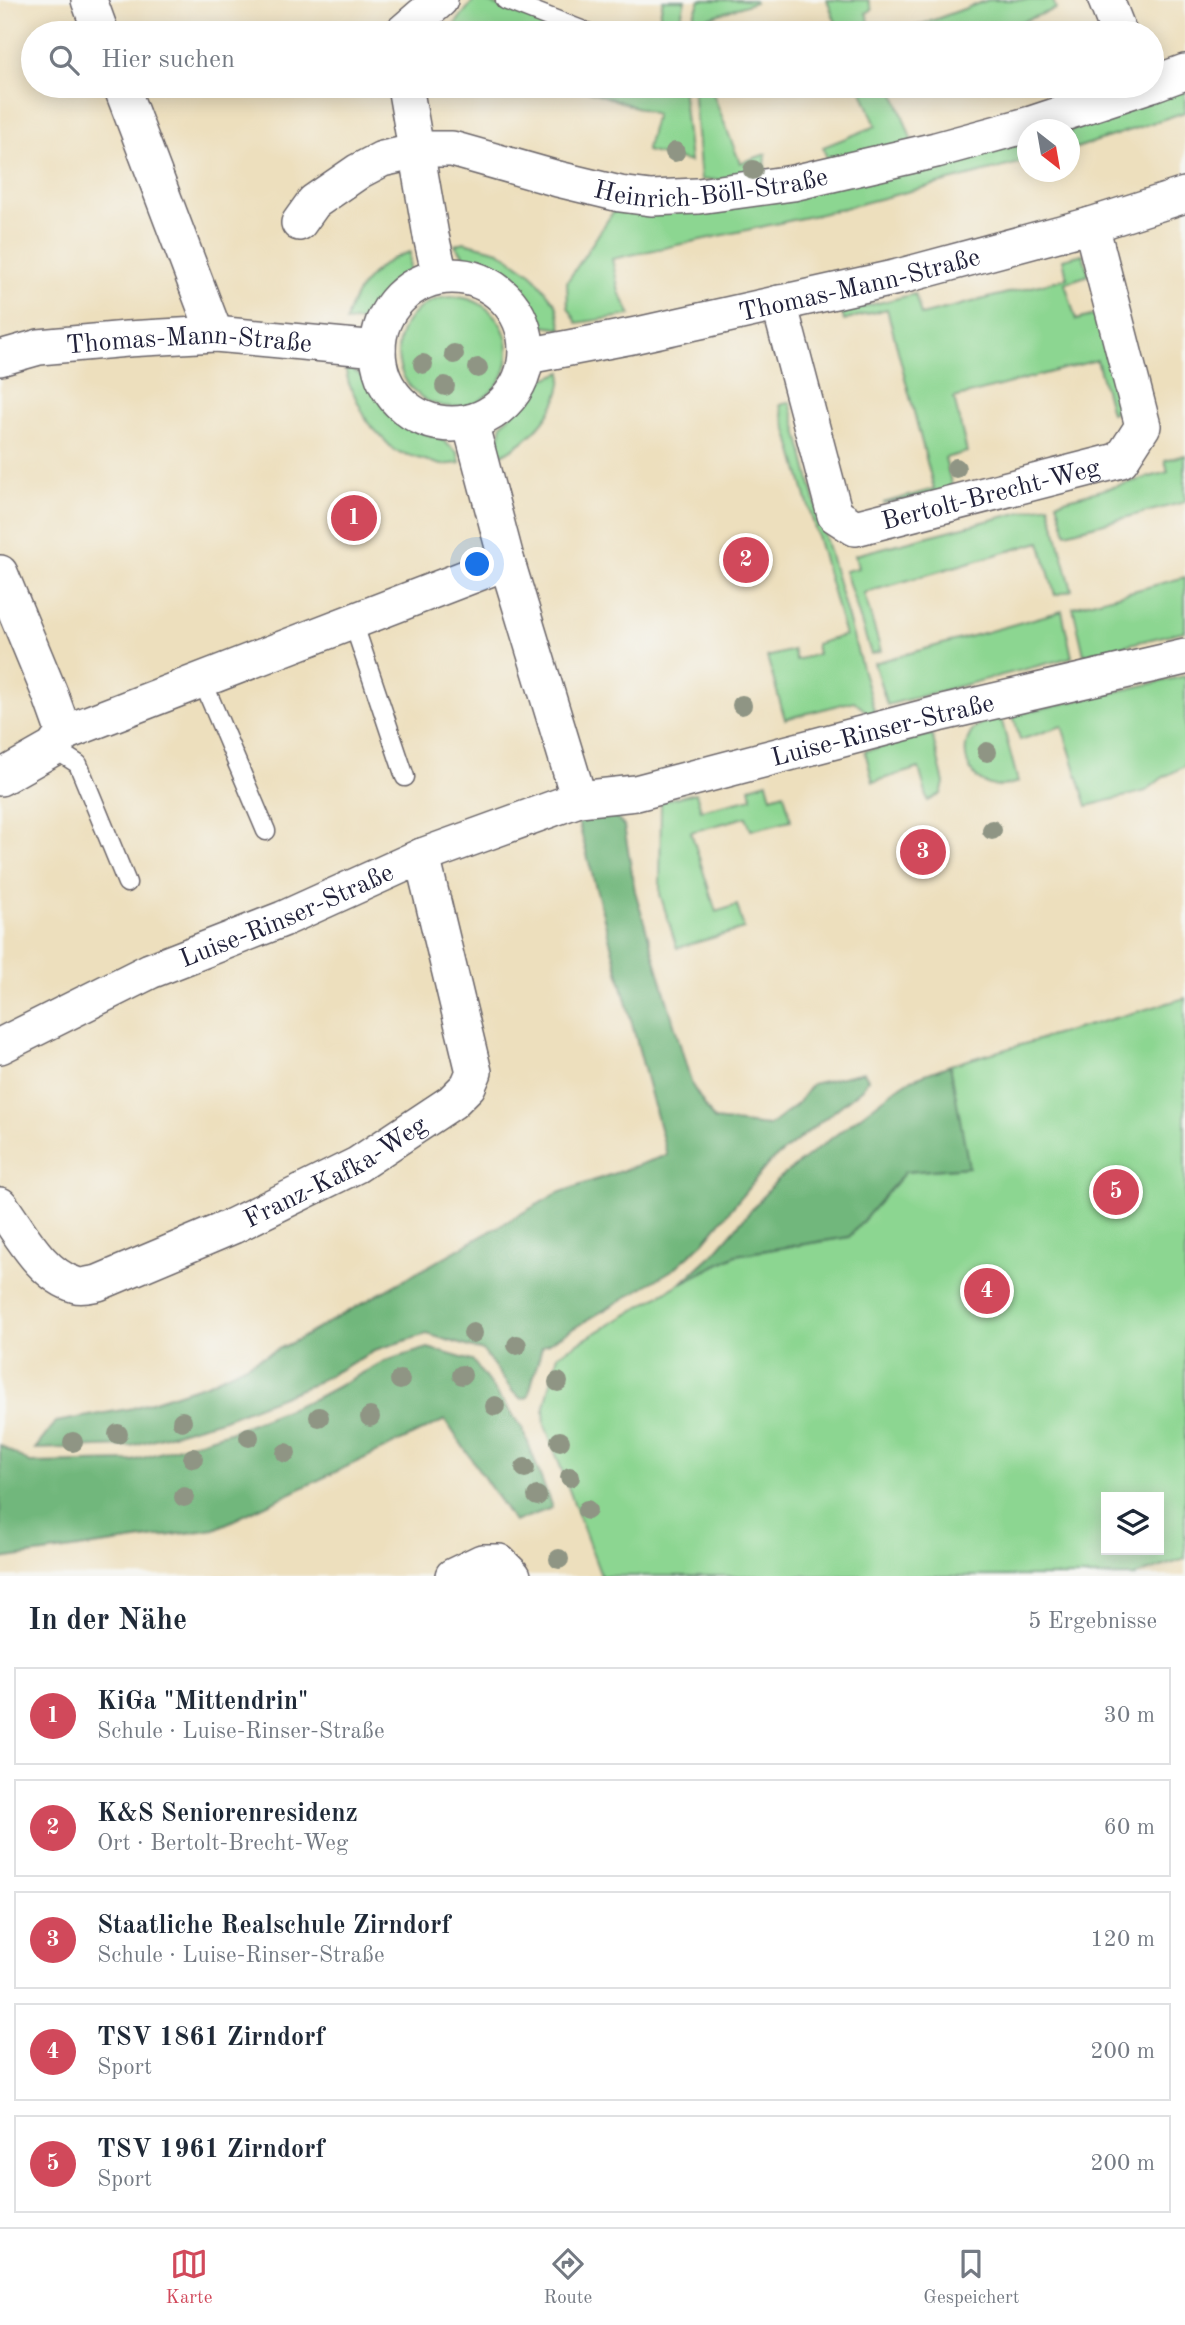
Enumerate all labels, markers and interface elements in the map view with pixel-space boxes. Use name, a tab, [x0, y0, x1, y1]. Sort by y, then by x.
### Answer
search box	[21, 21, 1164, 98]
icon: search	[45, 41, 83, 79]
text: Hier suchen	[101, 47, 235, 73]
north arrow	[1017, 119, 1080, 182]
street label: Heinrich-Böll-Straße	[591, 164, 831, 213]
street label: Thomas-Mann-Straße	[737, 245, 983, 327]
street label: Thomas-Mann-Straße	[65, 323, 313, 359]
street label: Bertolt-Brecht-Weg	[879, 455, 1103, 536]
pin: 1	[331, 492, 377, 544]
pin: 2	[723, 534, 769, 586]
your location	[460, 547, 494, 581]
street label: Luise-Rinser-Straße	[769, 691, 997, 772]
pin: 3	[900, 826, 946, 878]
street label: Luise-Rinser-Straße	[177, 860, 398, 973]
street label: Franz-Kafka-Weg	[240, 1112, 432, 1234]
pin: 5	[1093, 1166, 1139, 1218]
pin: 4	[964, 1265, 1010, 1317]
map controls	[1101, 1492, 1164, 1555]
button: layers	[1101, 1492, 1164, 1555]
text: In der Nähe	[28, 1606, 187, 1636]
text: 5 Ergebnisse	[1028, 1610, 1157, 1633]
text: KiGa "Mittendrin"	[97, 1689, 308, 1715]
text: 1	[46, 1704, 60, 1727]
text: 30 m	[1104, 1704, 1155, 1727]
text: Schule · Luise-Rinser-Straße	[97, 1720, 385, 1743]
text: K&S Seniorenresidenz	[97, 1801, 358, 1827]
text: 2	[46, 1816, 60, 1839]
text: 60 m	[1104, 1816, 1155, 1839]
text: Ort · Bertolt-Brecht-Weg	[97, 1832, 348, 1855]
text: Staatliche Realschule Zirndorf	[97, 1913, 451, 1939]
text: 3	[46, 1928, 60, 1951]
text: 120 m	[1090, 1928, 1155, 1951]
text: Schule · Luise-Rinser-Straße	[97, 1944, 385, 1967]
text: TSV 1861 Zirndorf	[97, 2025, 325, 2051]
text: 4	[46, 2040, 60, 2063]
text: 200 m	[1090, 2040, 1155, 2063]
text: Sport	[97, 2056, 152, 2079]
text: TSV 1961 Zirndorf	[97, 2137, 325, 2163]
text: 5	[46, 2152, 60, 2175]
text: 200 m	[1090, 2152, 1155, 2175]
text: Sport	[97, 2168, 152, 2191]
tab: Karte	[166, 2245, 212, 2310]
tab: Route	[544, 2245, 592, 2310]
tab: Gespeichert	[923, 2245, 1019, 2310]

